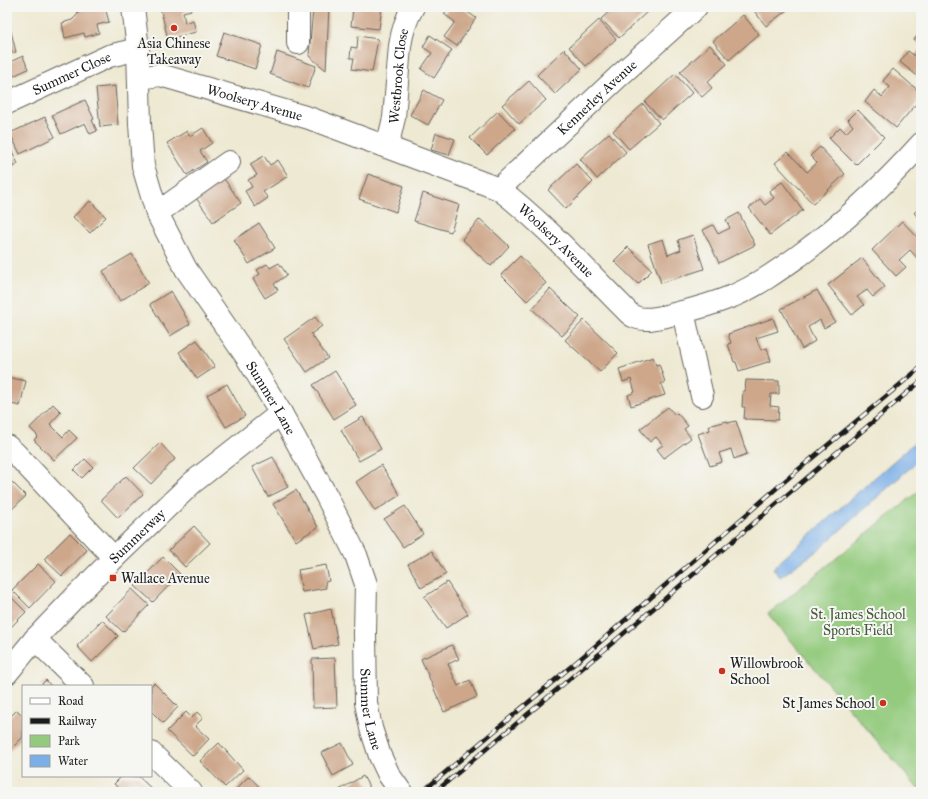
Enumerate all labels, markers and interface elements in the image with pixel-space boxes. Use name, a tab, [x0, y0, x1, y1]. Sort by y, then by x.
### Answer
marker: Asia Chinese Takeaway	[169, 23, 179, 33]
street label: Westbrook Close	[386, 26, 412, 124]
place label: Asia Chinese Takeaway	[137, 35, 211, 68]
street label: Summer Close	[30, 48, 114, 99]
street label: Kennerley Avenue	[554, 56, 641, 139]
street label: Woolsery Avenue	[205, 81, 305, 125]
street label: Woolsery Avenue	[515, 200, 597, 281]
street label: Summer Lane	[242, 358, 299, 438]
street label: Summerway	[105, 505, 169, 567]
place label: Wallace Avenue	[121, 570, 210, 587]
marker: Wallace Avenue	[108, 573, 118, 583]
park label: St. James School Sports Field	[810, 606, 906, 639]
place label: Willowbrook School	[730, 655, 804, 688]
marker: Willowbrook School	[717, 666, 727, 676]
street label: Summer Lane	[357, 668, 386, 752]
legend	[22, 685, 152, 777]
text: Road	[58, 694, 84, 708]
place label: St James School	[782, 695, 875, 713]
marker: St James School	[878, 698, 888, 708]
text: Railway	[58, 714, 97, 728]
text: Park	[58, 734, 80, 748]
text: Water	[58, 754, 88, 768]

